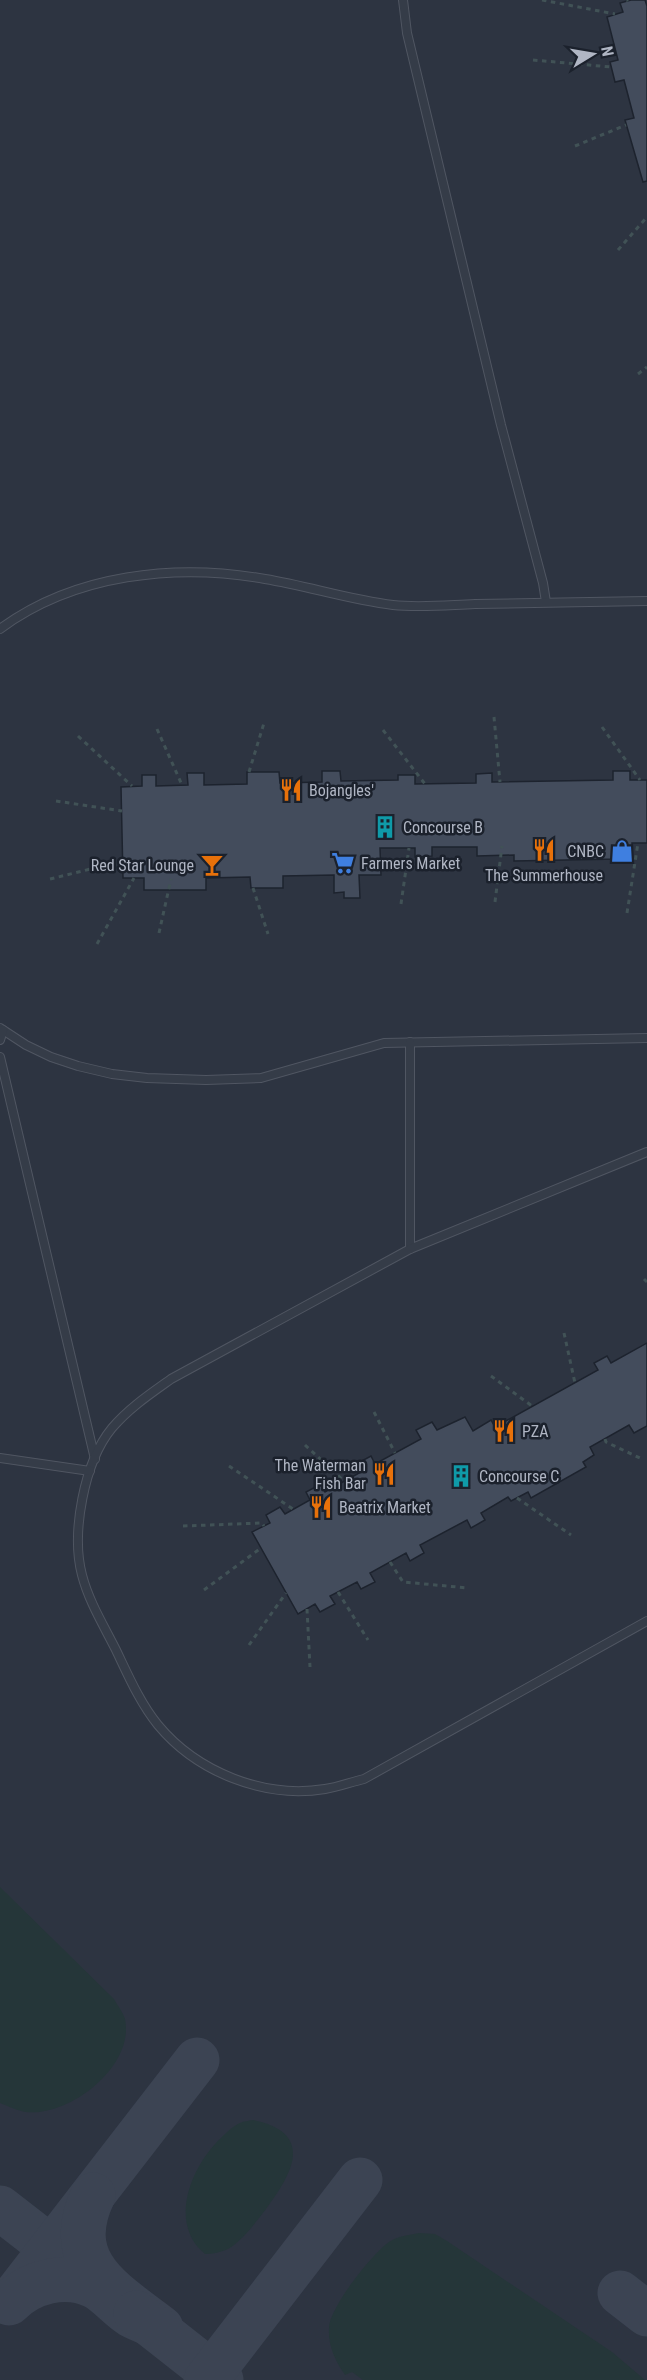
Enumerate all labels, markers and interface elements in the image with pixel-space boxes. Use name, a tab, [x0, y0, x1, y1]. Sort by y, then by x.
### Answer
north arrow	[563, 24, 623, 84]
text: N	[597, 45, 617, 58]
restaurant icon: Bojangles'	[278, 777, 304, 803]
place label: Bojangles'	[309, 781, 374, 800]
building icon: Concourse B	[372, 814, 398, 840]
place label: Concourse B	[403, 818, 483, 837]
restaurant icon: The Summerhouse	[531, 837, 557, 863]
shop icon: CNBC	[609, 838, 635, 864]
place label: CNBC	[567, 842, 604, 861]
supermarket icon: Farmers Market	[330, 850, 356, 876]
bar icon: Red Star Lounge	[199, 852, 225, 878]
place label: Farmers Market	[361, 854, 461, 873]
place label: Red Star Lounge	[91, 856, 194, 875]
place label: The Summerhouse	[485, 866, 603, 885]
restaurant icon: PZA	[491, 1418, 517, 1444]
place label: PZA	[522, 1422, 548, 1441]
place label: The Waterman Fish Bar	[275, 1456, 366, 1493]
restaurant icon: The Waterman Fish Bar	[371, 1461, 397, 1487]
building icon: Concourse C	[448, 1463, 474, 1489]
place label: Concourse C	[479, 1467, 559, 1486]
restaurant icon: Beatrix Market	[308, 1494, 334, 1520]
place label: Beatrix Market	[339, 1498, 431, 1517]

